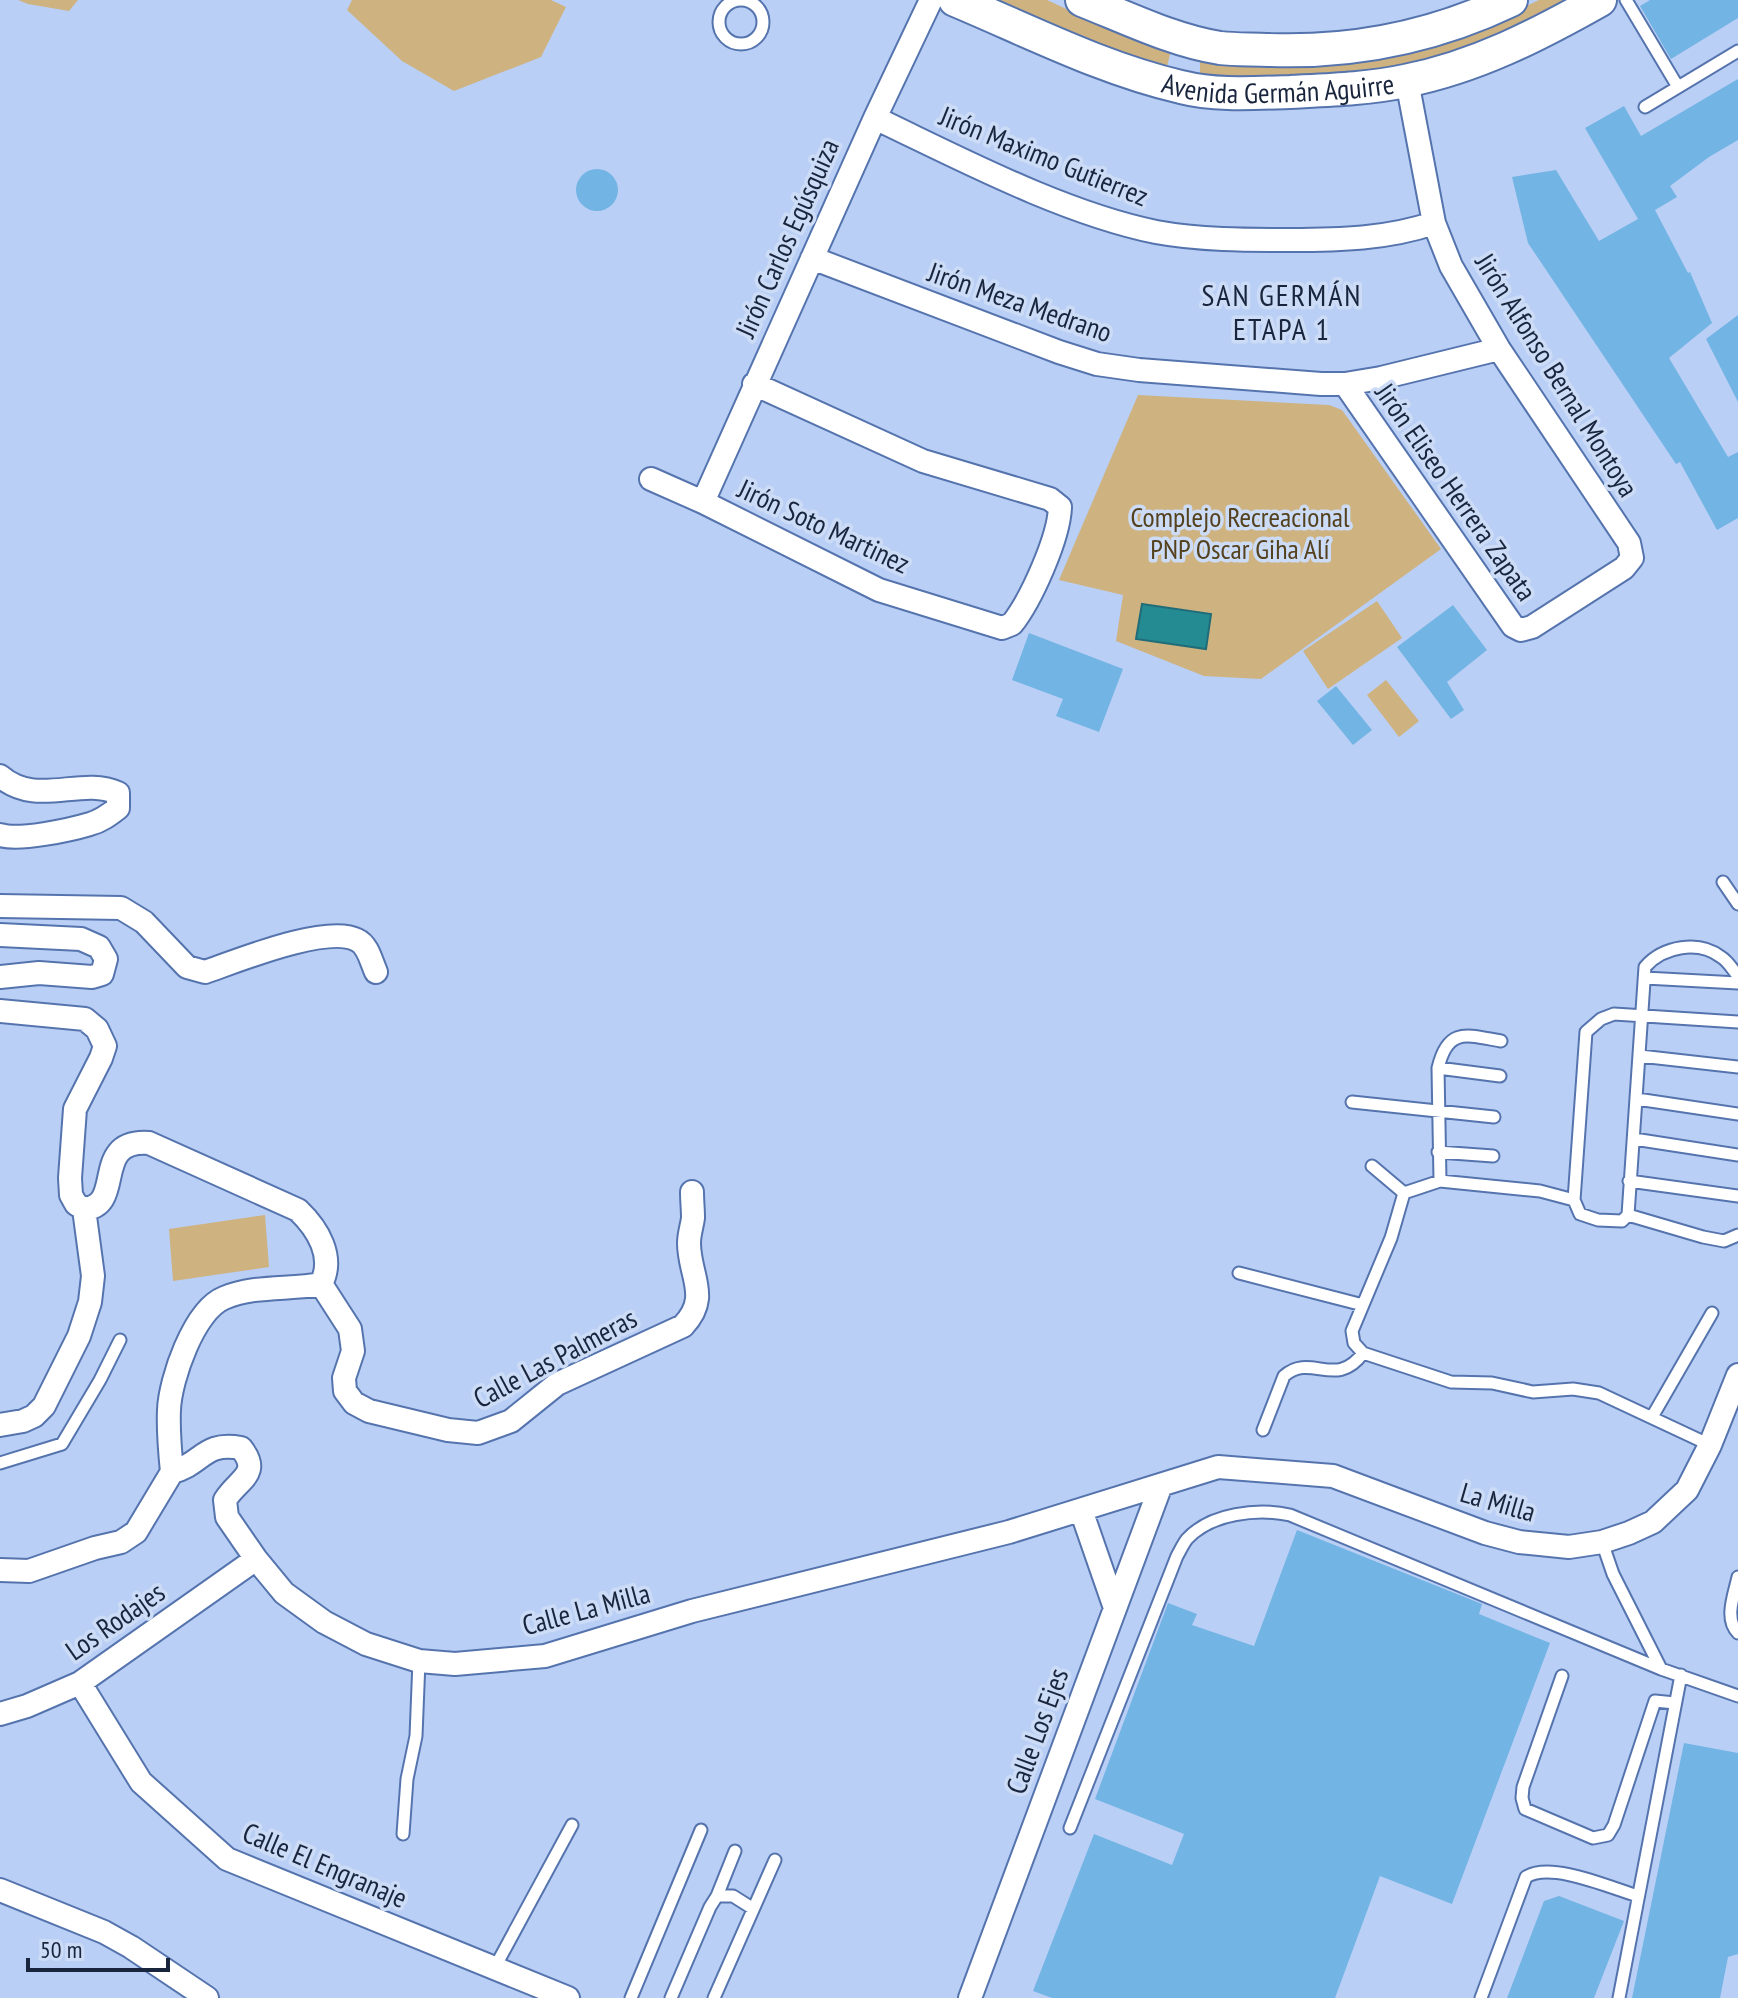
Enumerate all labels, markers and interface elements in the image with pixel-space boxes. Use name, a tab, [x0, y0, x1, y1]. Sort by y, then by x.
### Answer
street label: Avenida Germán Aguirre	[1158, 64, 1397, 111]
street label: Jirón Maximo Gutierrez	[934, 96, 1154, 214]
street label: Jirón Carlos Egúsquiza	[726, 133, 847, 344]
street label: Jirón Alfonso Bernal Montoya	[1467, 245, 1647, 503]
street label: Jirón Meza Medrano	[922, 252, 1117, 350]
district label: SAN GERMÁN ETAPA 1	[1202, 275, 1363, 348]
street label: Jirón Eliseo Herrera Zapata	[1367, 375, 1545, 608]
street label: Jirón Soto Martinez	[732, 469, 916, 581]
park label: Complejo Recreacional PNP Oscar Giha Alí	[1131, 498, 1350, 567]
street label: Calle Las Palmeras	[467, 1299, 643, 1416]
street label: La Milla	[1456, 1473, 1540, 1530]
street label: Los Rodajes	[58, 1573, 171, 1668]
street label: Calle La Milla	[518, 1574, 654, 1643]
street label: Calle Los Ejes	[997, 1663, 1076, 1799]
street label: Calle El Engranaje	[237, 1813, 413, 1916]
scale bar	[28, 1922, 168, 1972]
text: 50 m	[40, 1934, 82, 1965]

